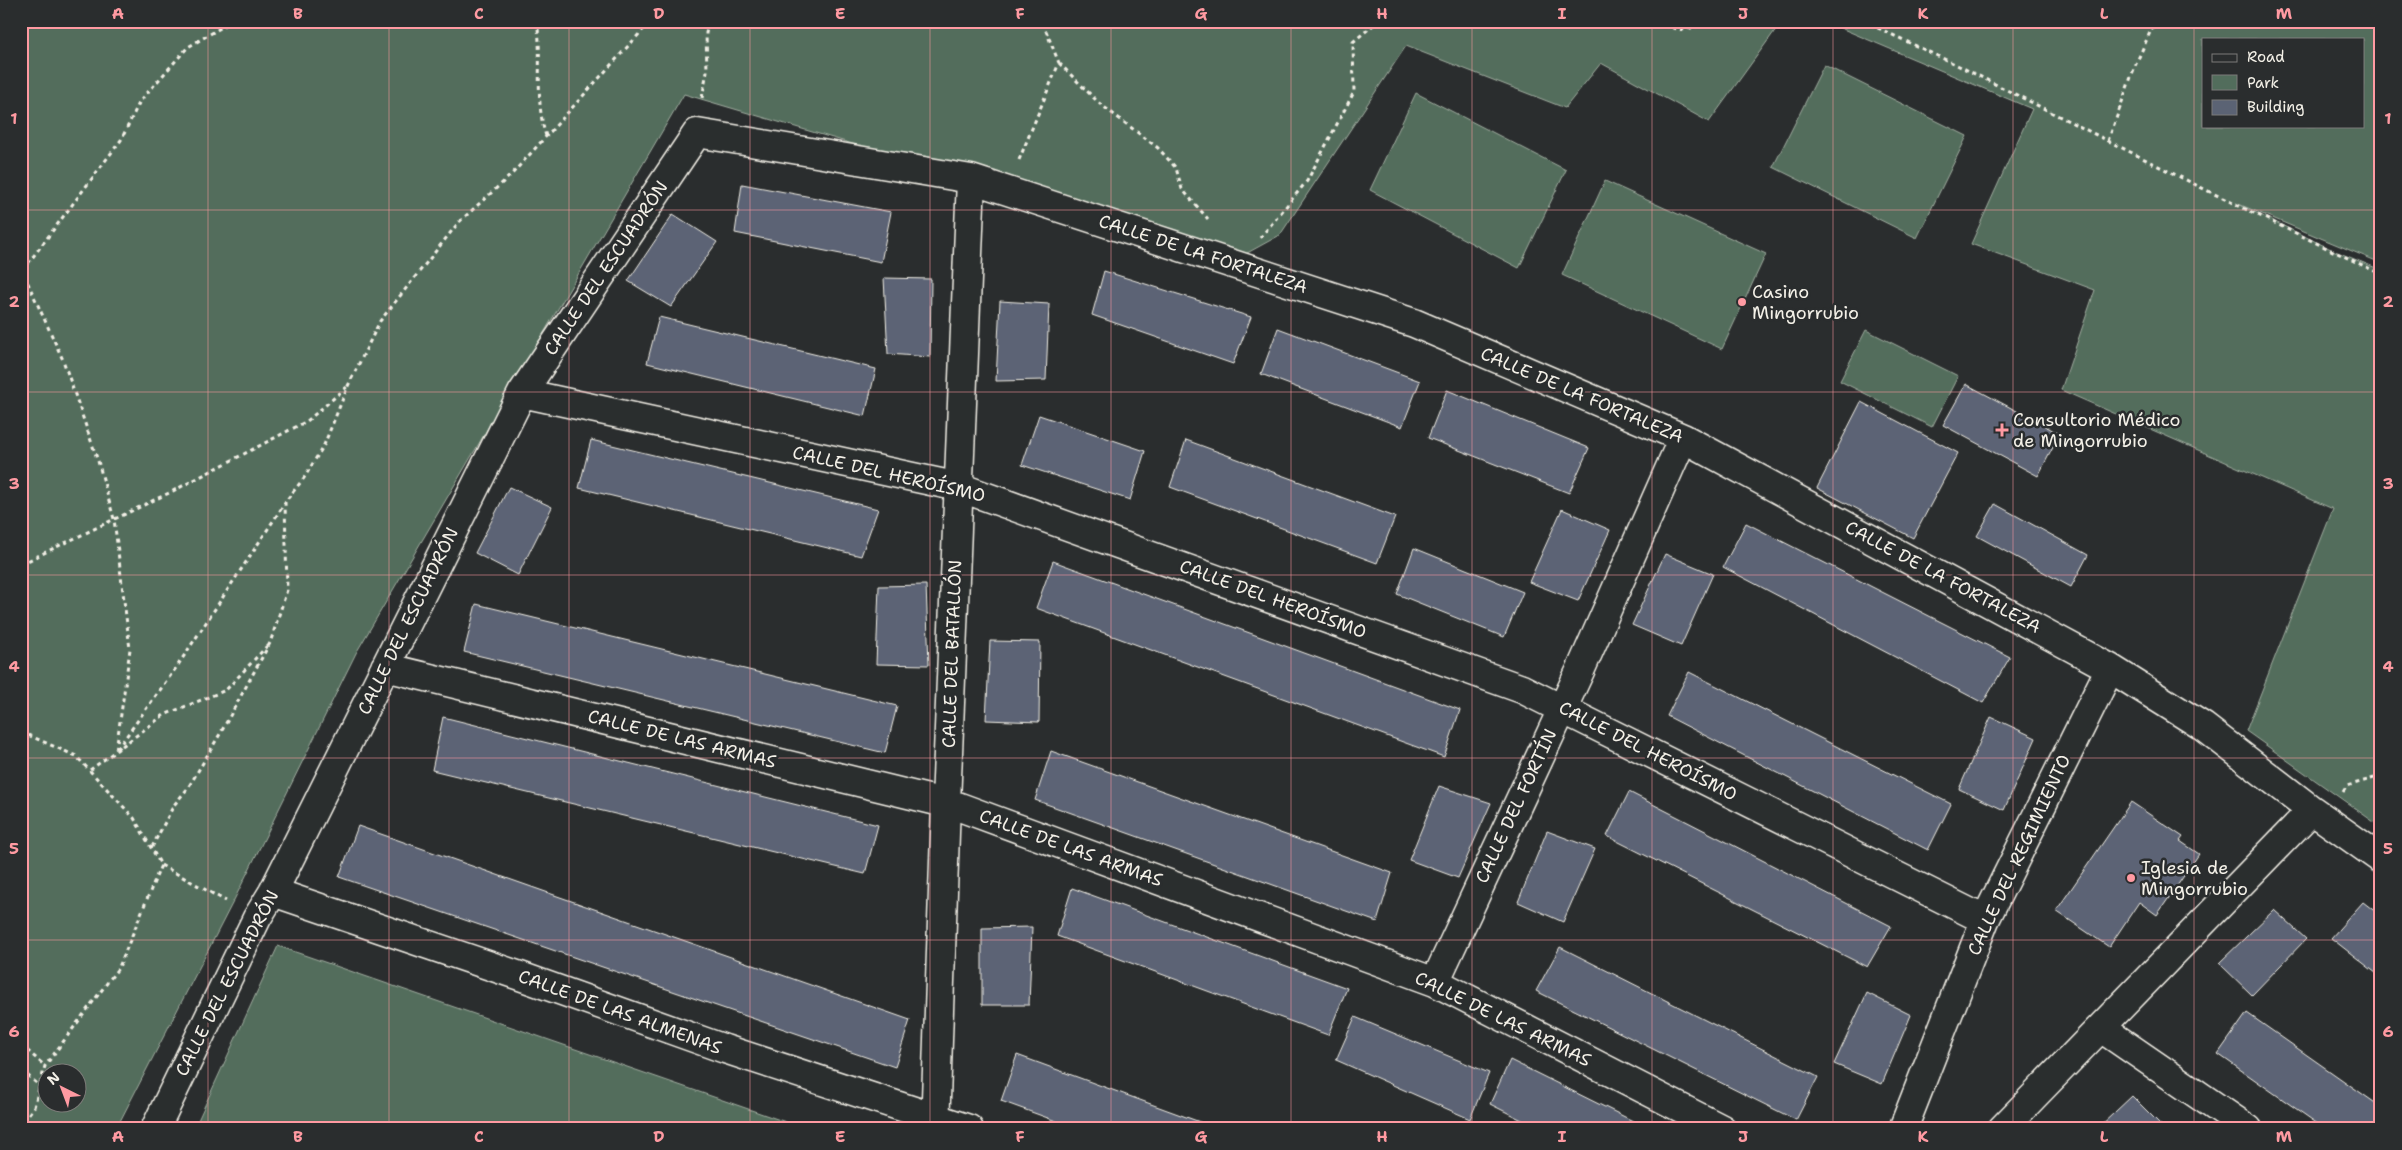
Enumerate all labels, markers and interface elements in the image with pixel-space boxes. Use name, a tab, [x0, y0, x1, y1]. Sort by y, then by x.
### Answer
text: A	[112, 3, 124, 24]
text: B	[293, 3, 303, 24]
text: C	[474, 3, 484, 24]
text: D	[653, 3, 665, 24]
text: E	[835, 3, 845, 24]
text: F	[1015, 3, 1025, 24]
text: G	[1195, 3, 1208, 24]
text: H	[1376, 3, 1388, 24]
text: I	[1558, 3, 1567, 24]
text: J	[1738, 3, 1748, 24]
text: K	[1918, 3, 1929, 24]
text: L	[2100, 3, 2109, 24]
text: M	[2276, 3, 2293, 24]
legend	[2202, 38, 2364, 128]
text: Road	[2247, 47, 2285, 67]
text: Park	[2247, 73, 2279, 93]
text: Building	[2247, 97, 2304, 117]
text: 1	[10, 108, 18, 129]
text: 1	[2384, 108, 2392, 129]
street label: CALLE DEL ESCUADRÓN	[539, 176, 673, 360]
street label: CALLE DE LA FORTALEZA	[1096, 209, 1310, 299]
place label: Casino Mingorrubio	[1752, 280, 1859, 325]
text: 2	[8, 291, 20, 312]
text: 2	[2382, 291, 2394, 312]
marker: Casino Mingorrubio	[1736, 296, 1748, 308]
street label: CALLE DE LA FORTALEZA	[1477, 341, 1687, 449]
place label: Consultorio Médico de Mingorrubio	[2013, 408, 2180, 453]
marker: Consultorio Médico de Mingorrubio	[1995, 423, 2009, 437]
street label: CALLE DEL HEROÍSMO	[790, 440, 988, 508]
text: 3	[8, 473, 20, 494]
text: 3	[2382, 473, 2394, 494]
street label: CALLE DE LA FORTALEZA	[1841, 515, 2045, 639]
street label: CALLE DEL ESCUADRÓN	[352, 523, 464, 719]
street label: CALLE DEL HEROÍSMO	[1176, 554, 1370, 644]
street label: CALLE DEL BATALLÓN	[937, 559, 967, 749]
text: 4	[8, 656, 20, 677]
text: 4	[2382, 656, 2394, 677]
street label: CALLE DEL HEROÍSMO	[1555, 696, 1741, 806]
street label: CALLE DE LAS ARMAS	[585, 704, 779, 774]
street label: CALLE DEL FORTÍN	[1470, 725, 1562, 887]
street label: CALLE DEL REGIMIENTO	[1962, 751, 2076, 959]
street label: CALLE DE LAS ARMAS	[976, 804, 1166, 892]
text: 5	[9, 838, 19, 859]
text: 5	[2383, 838, 2393, 859]
place label: Iglesia de Mingorrubio	[2141, 856, 2248, 901]
marker: Iglesia de Mingorrubio	[2125, 872, 2137, 884]
street label: CALLE DEL ESCUADRÓN	[170, 886, 284, 1080]
street label: CALLE DE LAS ALMENAS	[515, 964, 725, 1060]
street label: CALLE DE LAS ARMAS	[1411, 966, 1595, 1072]
text: 6	[8, 1021, 20, 1042]
text: 6	[2382, 1021, 2394, 1042]
north arrow	[38, 1062, 88, 1112]
text: N	[43, 1068, 63, 1089]
text: A	[112, 1126, 124, 1147]
text: B	[293, 1126, 303, 1147]
text: C	[474, 1126, 484, 1147]
text: D	[653, 1126, 665, 1147]
text: E	[835, 1126, 845, 1147]
text: F	[1015, 1126, 1025, 1147]
text: G	[1195, 1126, 1208, 1147]
text: H	[1376, 1126, 1388, 1147]
text: I	[1558, 1126, 1567, 1147]
text: J	[1738, 1126, 1748, 1147]
text: K	[1918, 1126, 1929, 1147]
text: L	[2100, 1126, 2109, 1147]
text: M	[2276, 1126, 2293, 1147]

